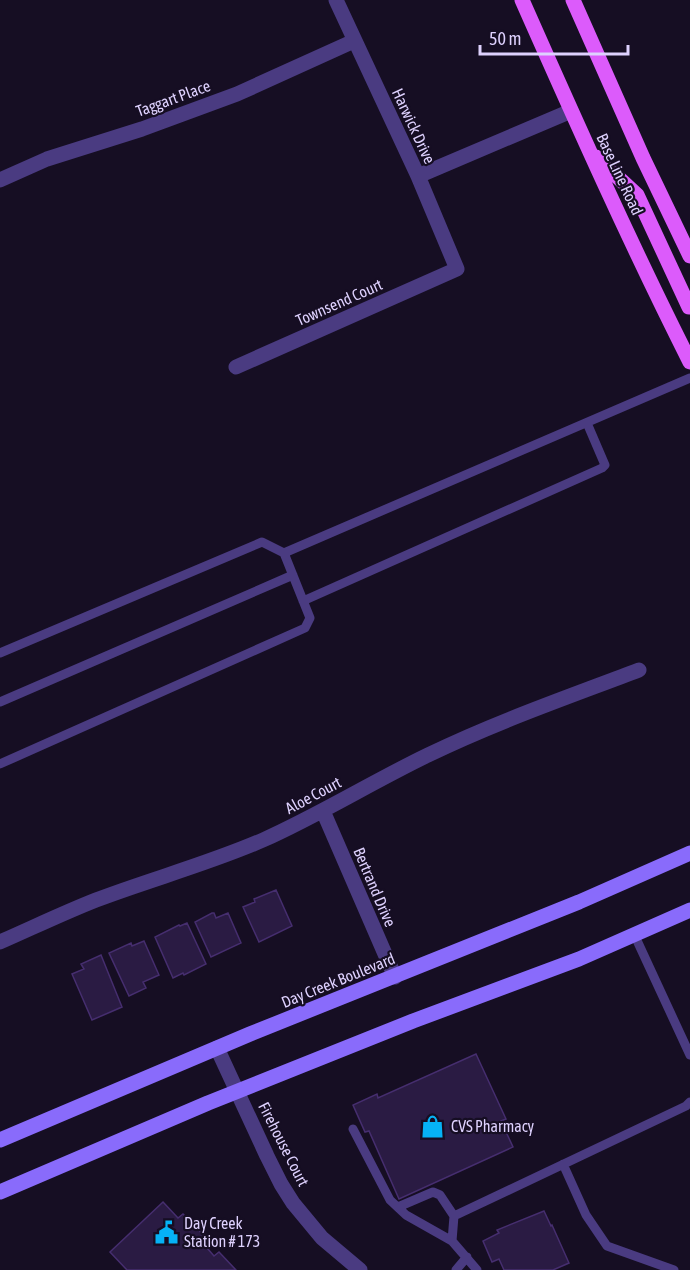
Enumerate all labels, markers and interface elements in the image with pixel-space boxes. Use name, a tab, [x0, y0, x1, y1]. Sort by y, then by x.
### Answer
scale bar	[480, 18, 628, 56]
text: 50 m	[489, 28, 521, 49]
street label: Taggart Place	[133, 76, 213, 121]
street label: Harwick Drive	[389, 86, 439, 166]
street label: Base Line Road	[593, 130, 647, 218]
street label: Townsend Court	[293, 275, 385, 329]
street label: Aloe Court	[282, 773, 344, 817]
street label: Bertrand Drive	[350, 845, 400, 929]
street label: Day Creek Boulevard	[279, 949, 398, 1012]
street label: Firehouse Court	[255, 1099, 313, 1189]
shop icon: CVS Pharmacy	[420, 1113, 446, 1139]
place label: CVS Pharmacy	[451, 1117, 535, 1136]
place label: Day Creek Station # 173	[184, 1214, 260, 1250]
public building icon: Day Creek Station # 173	[153, 1219, 179, 1245]

